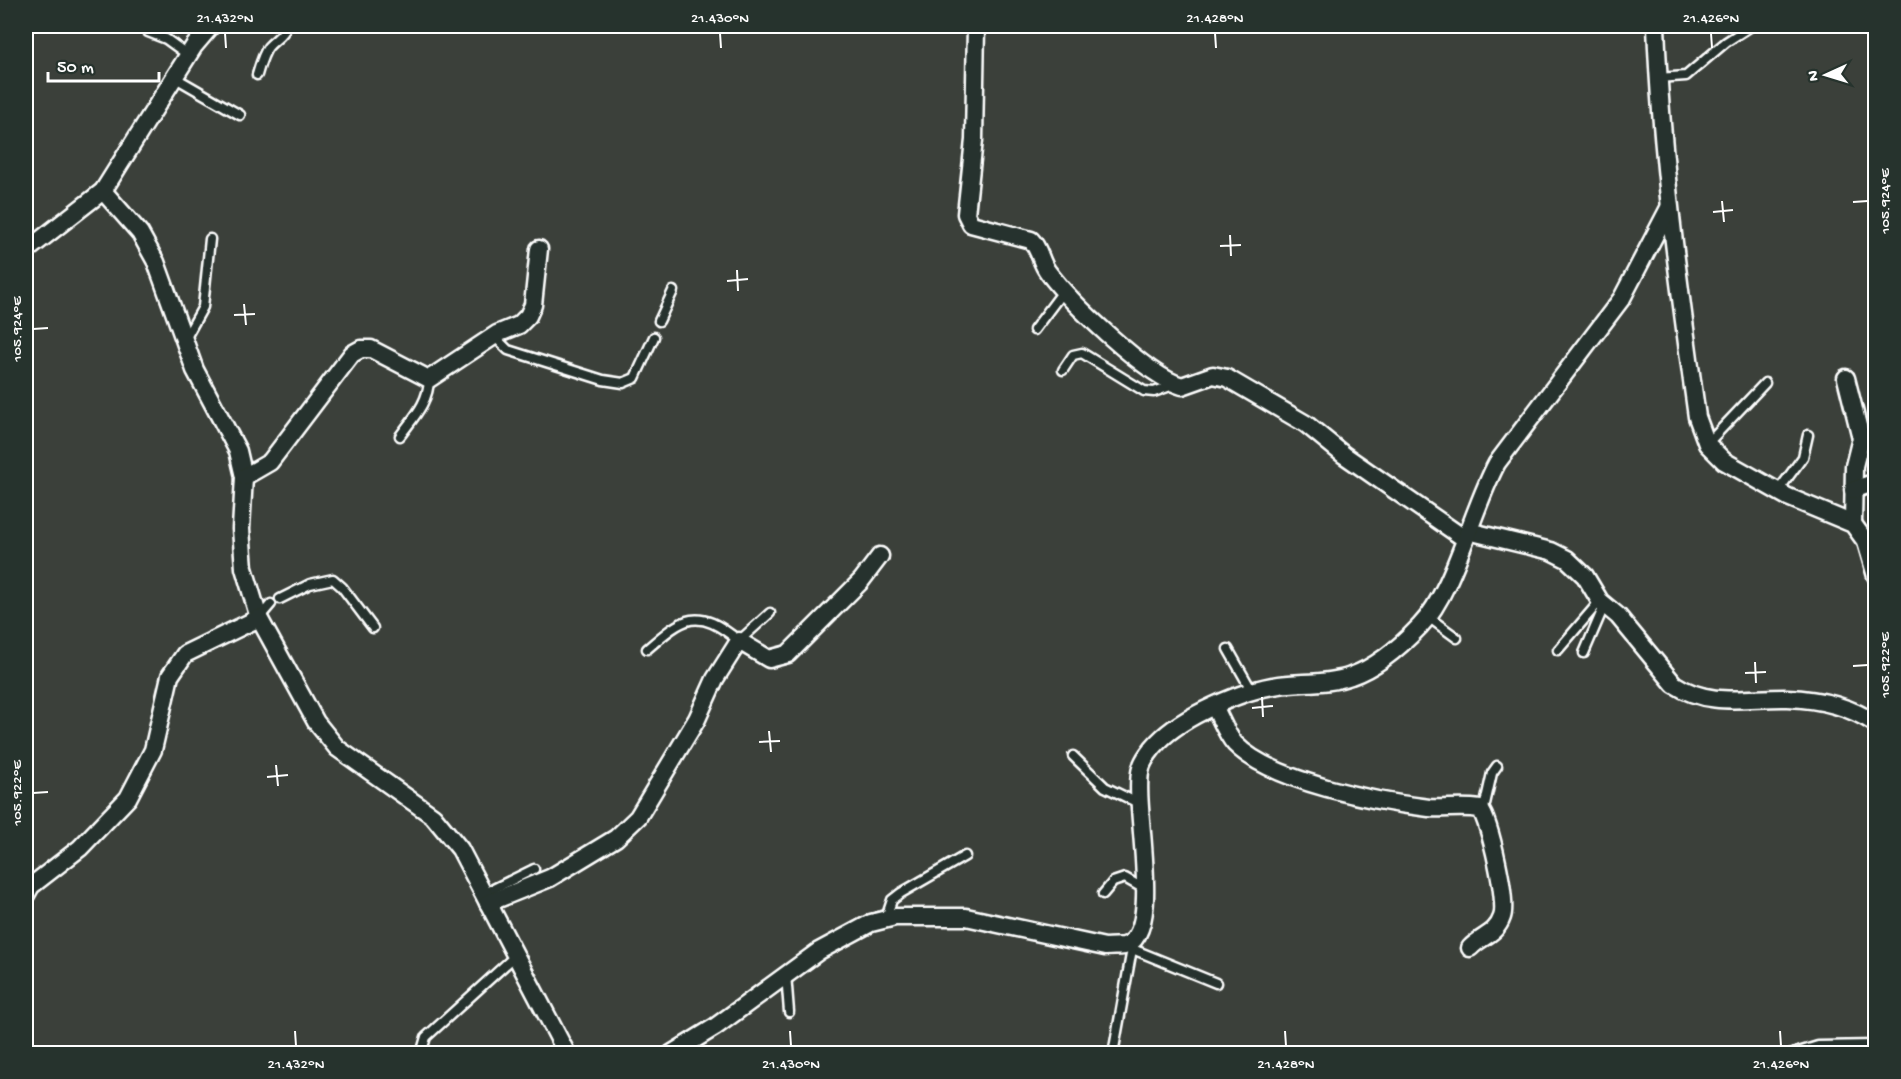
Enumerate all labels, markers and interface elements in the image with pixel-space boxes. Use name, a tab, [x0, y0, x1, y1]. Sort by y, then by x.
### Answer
text: 21.432°N	[197, 10, 254, 28]
text: 21.430°N	[691, 10, 749, 28]
text: 21.428°N	[1186, 10, 1244, 28]
text: 21.426°N	[1683, 10, 1740, 28]
scale bar	[48, 45, 159, 83]
north arrow	[1796, 45, 1856, 105]
text: 50 m	[57, 58, 94, 79]
text: N	[1805, 69, 1824, 82]
text: 105.924°E	[1877, 168, 1895, 235]
text: 105.924°E	[9, 296, 27, 363]
text: 105.922°E	[1877, 632, 1895, 699]
text: 105.922°E	[9, 760, 27, 827]
text: 21.432°N	[268, 1056, 325, 1074]
text: 21.430°N	[762, 1056, 820, 1074]
text: 21.428°N	[1257, 1056, 1315, 1074]
text: 21.426°N	[1753, 1056, 1810, 1074]

